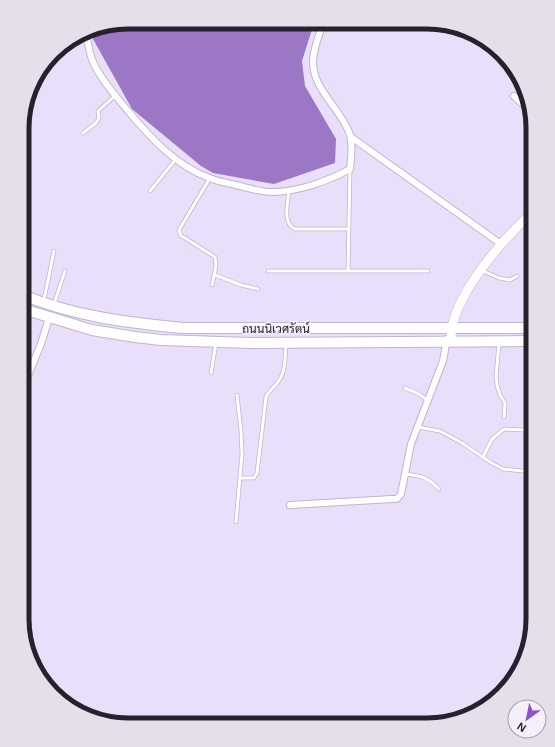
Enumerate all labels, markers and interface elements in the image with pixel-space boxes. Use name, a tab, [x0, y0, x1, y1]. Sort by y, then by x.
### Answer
street label: ถนนนิเวศรัตน์	[242, 321, 310, 336]
north arrow	[507, 699, 547, 739]
text: N	[515, 720, 528, 735]

